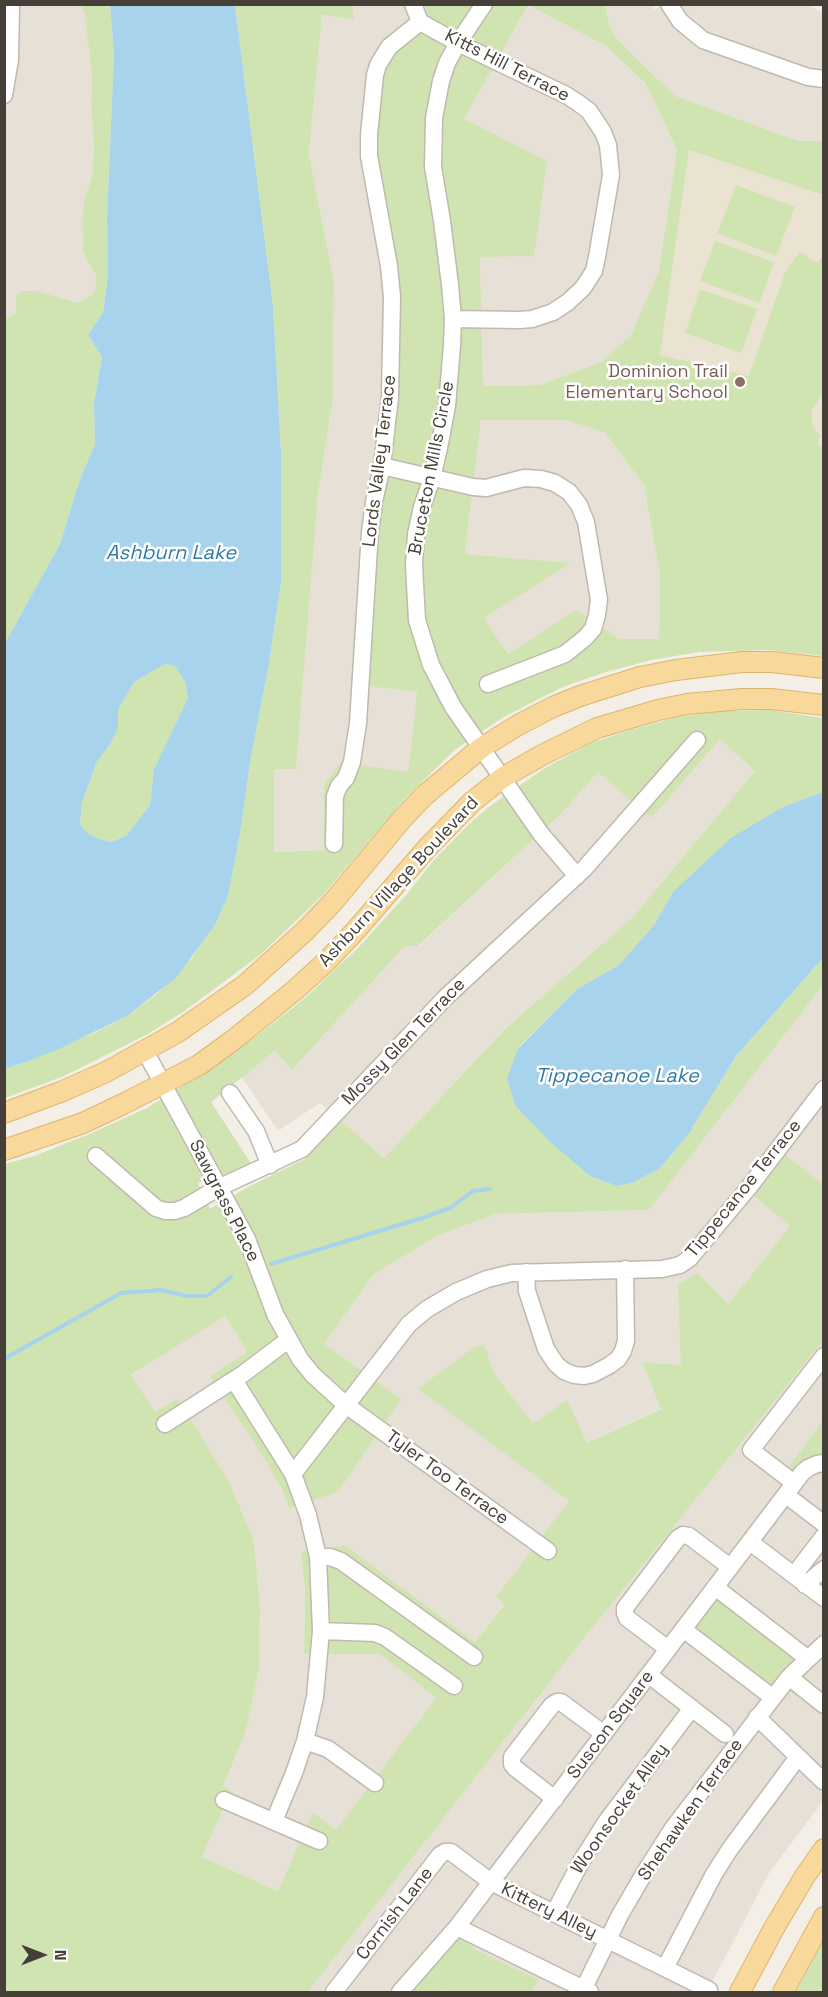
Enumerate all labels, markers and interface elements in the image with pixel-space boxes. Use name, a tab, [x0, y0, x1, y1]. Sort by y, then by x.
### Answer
street label: Kitts Hill Terrace	[441, 25, 573, 107]
place label: Dominion Trail Elementary School	[565, 361, 728, 404]
street label: Lords Valley Terrace	[359, 374, 401, 548]
marker: Dominion Trail Elementary School	[733, 375, 747, 389]
street label: Bruceton Mills Circle	[405, 379, 459, 557]
water label: Ashburn Lake	[106, 542, 236, 566]
street label: Ashburn Village Boulevard	[314, 792, 484, 972]
street label: Mossy Glen Terrace	[338, 974, 470, 1110]
water label: Tippecanoe Lake	[535, 1065, 699, 1089]
street label: Tippecanoe Terrace	[682, 1116, 806, 1262]
street label: Sawgrass Place	[184, 1136, 264, 1266]
street label: Tyler Too Terrace	[381, 1426, 513, 1530]
street label: Suscon Square	[563, 1667, 659, 1783]
street label: Shehawken Terrace	[634, 1735, 748, 1885]
street label: Woonsocket Alley	[567, 1740, 673, 1878]
street label: Cornish Lane	[352, 1863, 438, 1965]
street label: Kittery Alley	[497, 1878, 601, 1944]
north arrow	[12, 1925, 72, 1985]
text: N	[50, 1950, 71, 1960]

